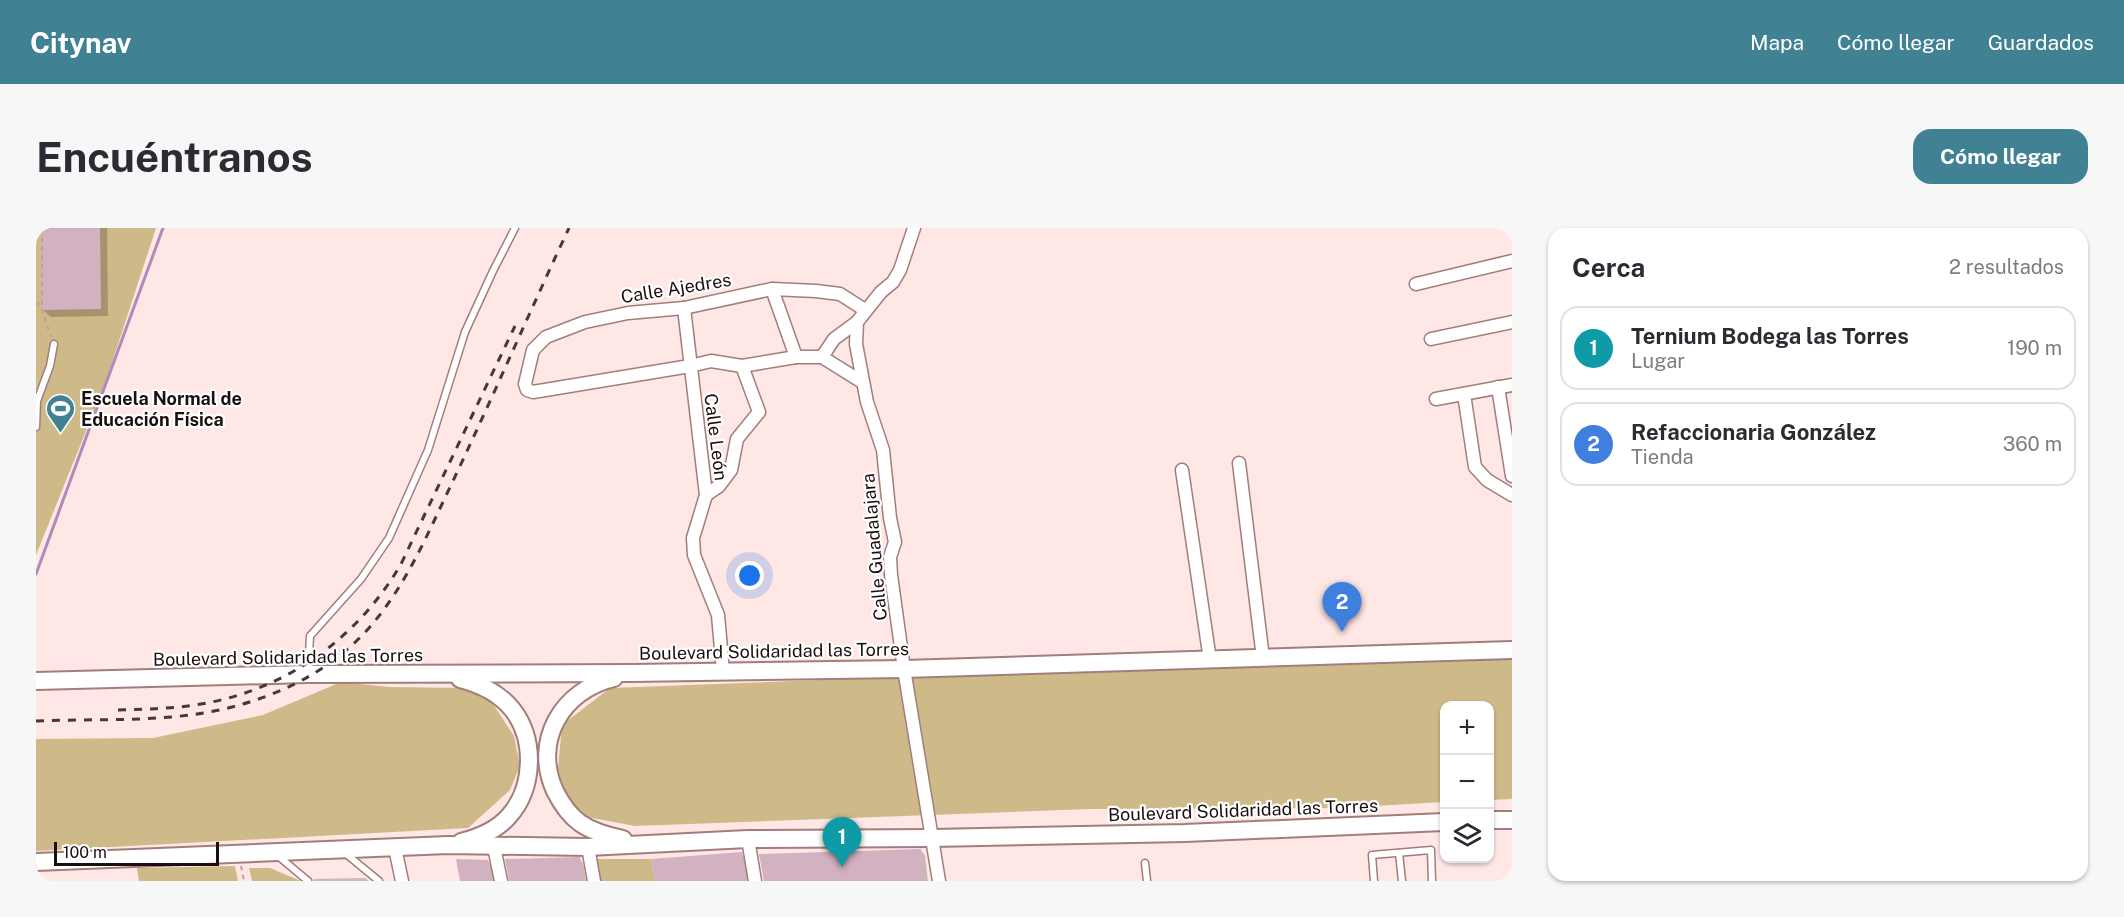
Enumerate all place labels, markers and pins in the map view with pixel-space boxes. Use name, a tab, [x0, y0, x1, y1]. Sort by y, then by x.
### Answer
place label: Escuela Normal de Educación Física	[81, 388, 242, 430]
sports icon: Escuela Normal de Educación Física	[44, 392, 76, 434]
pin: 2	[1322, 582, 1362, 632]
pin: 1	[822, 818, 862, 867]

